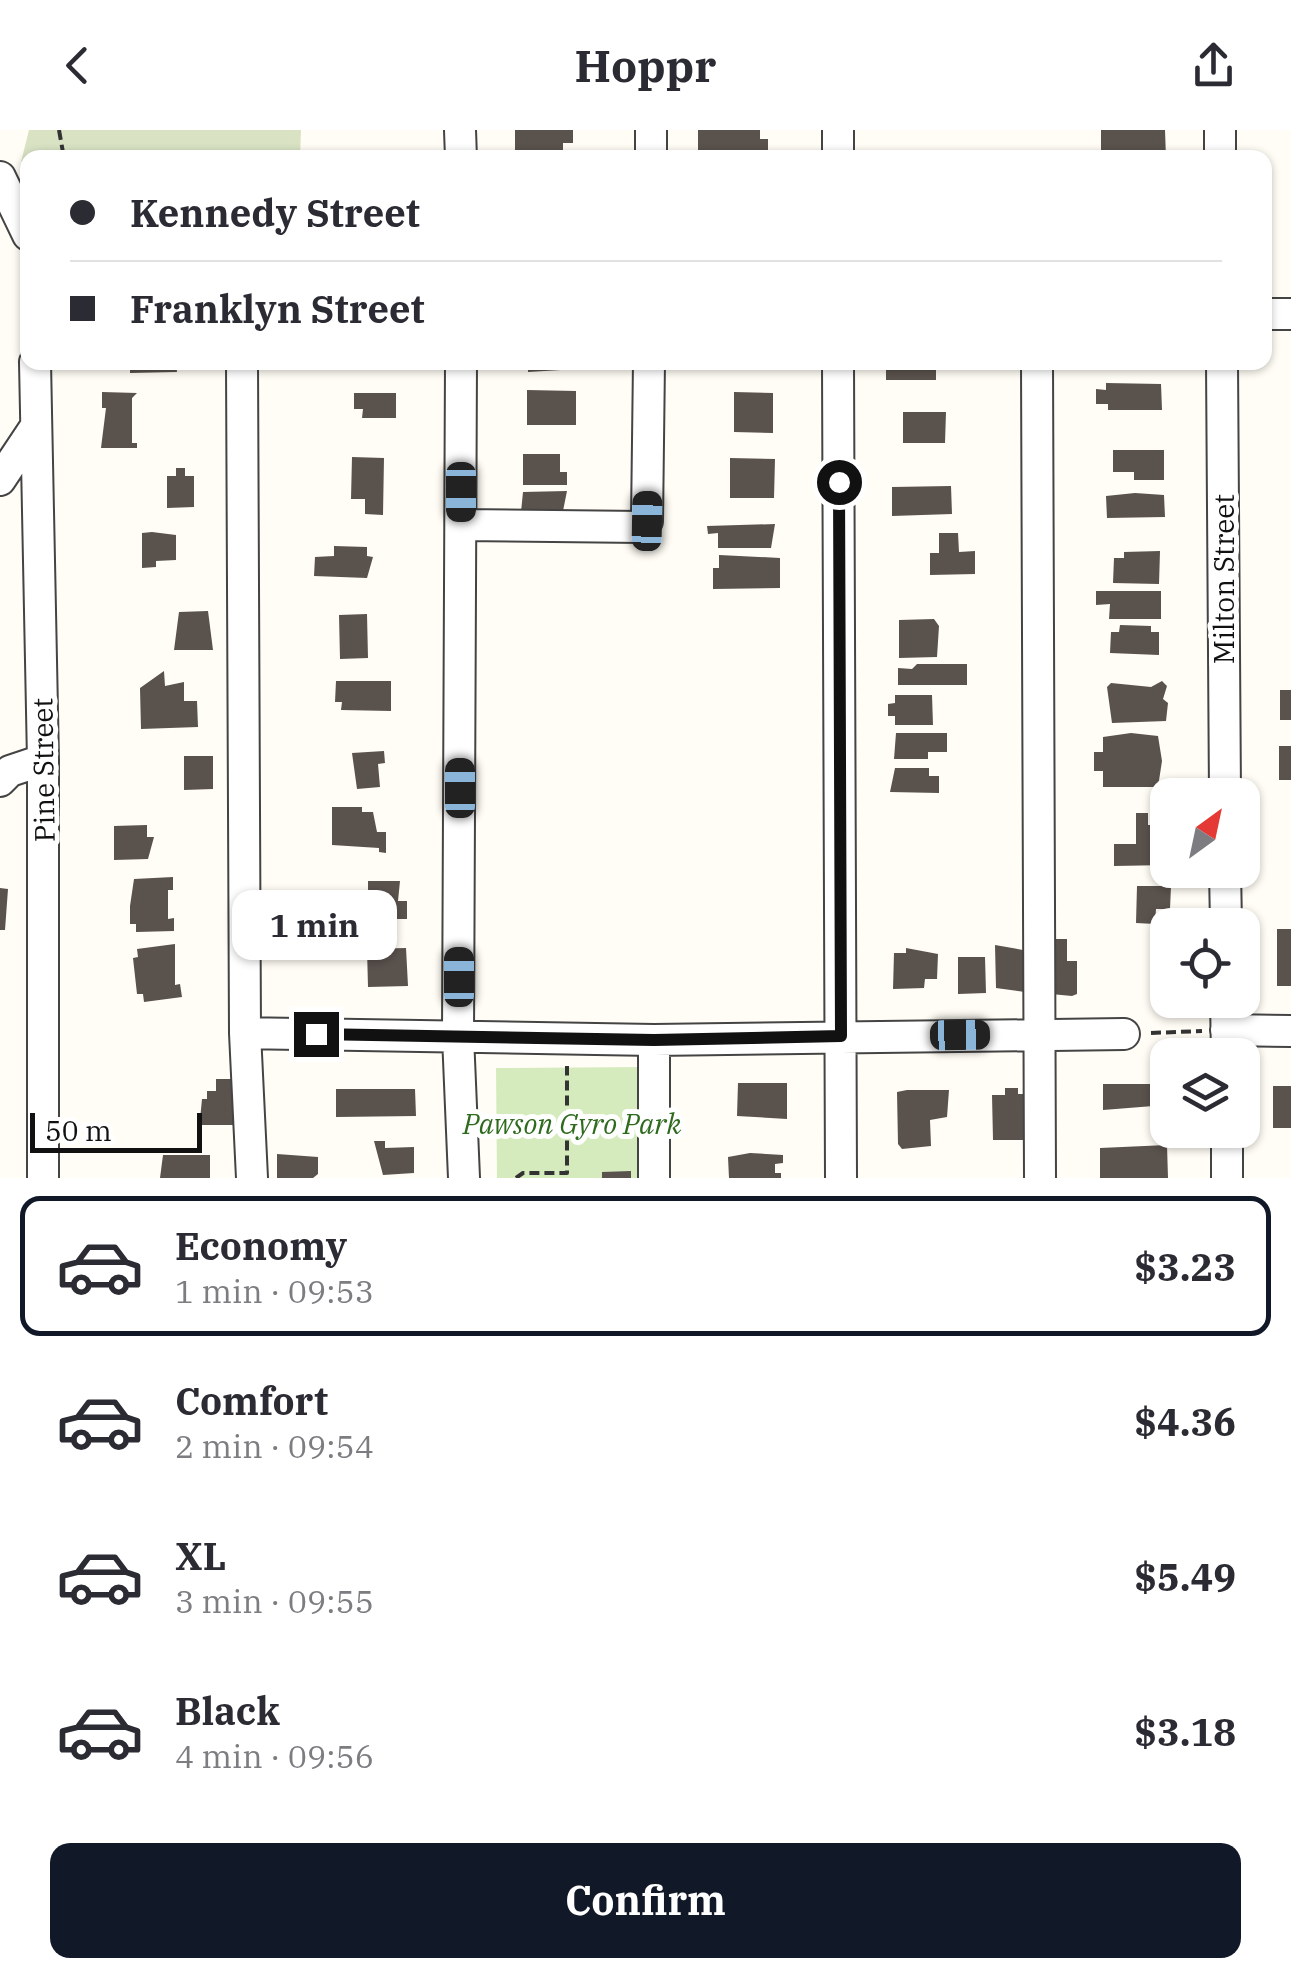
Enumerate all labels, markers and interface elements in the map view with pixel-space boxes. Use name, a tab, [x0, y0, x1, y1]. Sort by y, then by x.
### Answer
text: Hoppr	[575, 36, 716, 94]
icon: back	[50, 38, 105, 93]
icon: share	[1186, 38, 1241, 93]
text: Kennedy Street	[130, 188, 420, 237]
text: Franklyn Street	[130, 284, 425, 333]
route start	[817, 460, 862, 505]
car	[446, 462, 476, 522]
car	[631, 491, 663, 551]
street label: Milton Street	[1205, 494, 1242, 664]
street label: Pine Street	[23, 697, 63, 842]
car	[445, 758, 475, 818]
north arrow	[1150, 778, 1260, 888]
map controls	[1150, 778, 1260, 1148]
callout: 1 min	[234, 889, 398, 959]
text: 1 min	[270, 904, 359, 946]
button: locate	[1150, 908, 1260, 1018]
car	[444, 947, 474, 1007]
route end	[294, 1012, 339, 1057]
car	[930, 1019, 990, 1051]
button: layers	[1150, 1038, 1260, 1148]
park label: Pawson Gyro Park	[462, 1105, 681, 1142]
scale bar	[30, 1108, 202, 1153]
text: 50 m	[45, 1112, 112, 1149]
icon: car	[55, 1221, 145, 1311]
text: Economy	[175, 1221, 347, 1270]
text: $3.23	[1134, 1242, 1236, 1291]
text: 1 min · 09:53	[175, 1270, 374, 1312]
icon: car	[55, 1376, 145, 1466]
text: Comfort	[175, 1376, 328, 1425]
text: $4.36	[1134, 1397, 1236, 1446]
text: 2 min · 09:54	[175, 1425, 374, 1467]
icon: car	[55, 1531, 145, 1621]
text: XL	[175, 1531, 226, 1580]
text: $5.49	[1134, 1552, 1236, 1601]
text: 3 min · 09:55	[175, 1580, 374, 1622]
icon: car	[55, 1686, 145, 1776]
text: Black	[175, 1686, 280, 1735]
text: $3.18	[1134, 1707, 1236, 1756]
text: 4 min · 09:56	[175, 1735, 374, 1777]
button: Confirm	[50, 1843, 1241, 1958]

